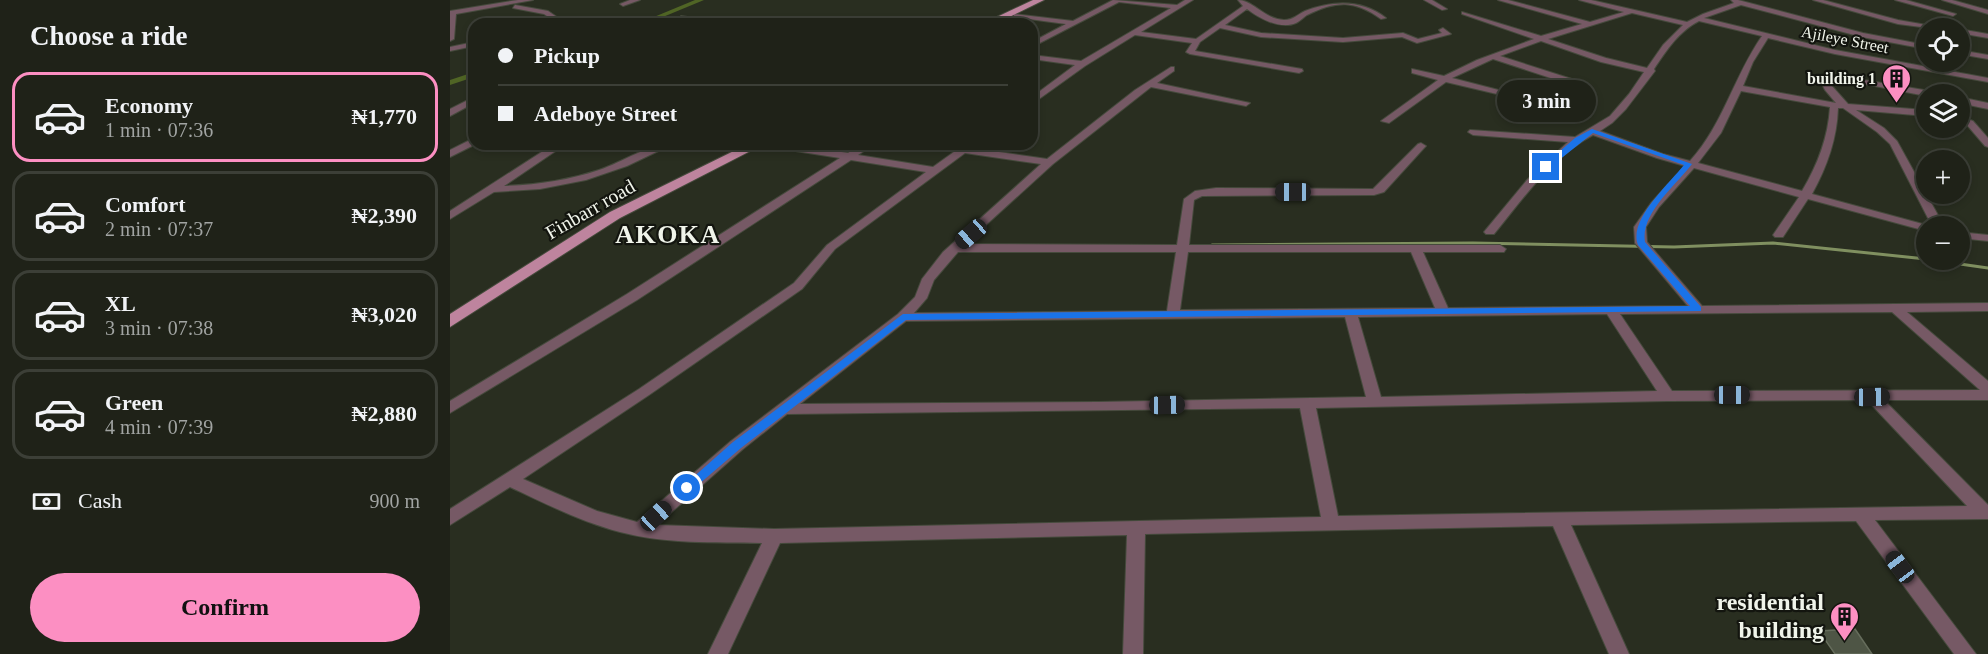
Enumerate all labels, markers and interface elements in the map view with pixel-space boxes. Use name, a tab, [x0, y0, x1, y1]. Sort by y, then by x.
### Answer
map controls	[1916, 18, 1970, 270]
button: locate	[1916, 18, 1970, 72]
text: Choose a ride	[30, 21, 188, 51]
street label: Ajileye Street	[1800, 23, 1890, 57]
text: Pickup	[534, 43, 600, 68]
building icon: building 1	[1881, 62, 1913, 104]
place label: building 1	[1807, 70, 1876, 88]
callout: 3 min	[1496, 80, 1596, 122]
button: layers	[1916, 84, 1970, 138]
icon: car	[33, 90, 87, 144]
text: 3 min	[1522, 90, 1571, 112]
text: Economy	[105, 93, 193, 118]
text: Adeboye Street	[534, 101, 677, 126]
text: ₦1,770	[352, 104, 417, 129]
text: 1 min · 07:36	[105, 119, 213, 141]
button: +	[1916, 150, 1970, 204]
route end	[1532, 153, 1559, 180]
street label: Finbarr road	[541, 175, 639, 243]
car	[1275, 183, 1311, 201]
icon: car	[33, 189, 87, 243]
text: Comfort	[105, 192, 186, 217]
text: ₦2,390	[352, 203, 417, 228]
car	[952, 215, 990, 253]
button: −	[1916, 216, 1970, 270]
text: 2 min · 07:37	[105, 218, 213, 240]
district label: AKOKA	[615, 220, 721, 249]
icon: car	[33, 288, 87, 342]
text: XL	[105, 291, 136, 316]
text: ₦3,020	[352, 302, 417, 327]
text: 3 min · 07:38	[105, 317, 213, 339]
car	[1714, 386, 1750, 404]
icon: car	[33, 387, 87, 441]
car	[1854, 388, 1890, 406]
text: Green	[105, 390, 163, 415]
car	[1149, 396, 1185, 414]
text: ₦2,880	[352, 401, 417, 426]
text: 4 min · 07:39	[105, 416, 213, 438]
route start	[673, 474, 700, 501]
icon: cash	[30, 485, 63, 518]
text: Cash	[78, 488, 122, 513]
text: 900 m	[369, 490, 420, 512]
car	[637, 497, 675, 535]
car	[1882, 547, 1918, 587]
button: Confirm	[30, 573, 420, 642]
place label: residential building	[1716, 589, 1824, 643]
building icon: residential building	[1829, 600, 1861, 642]

